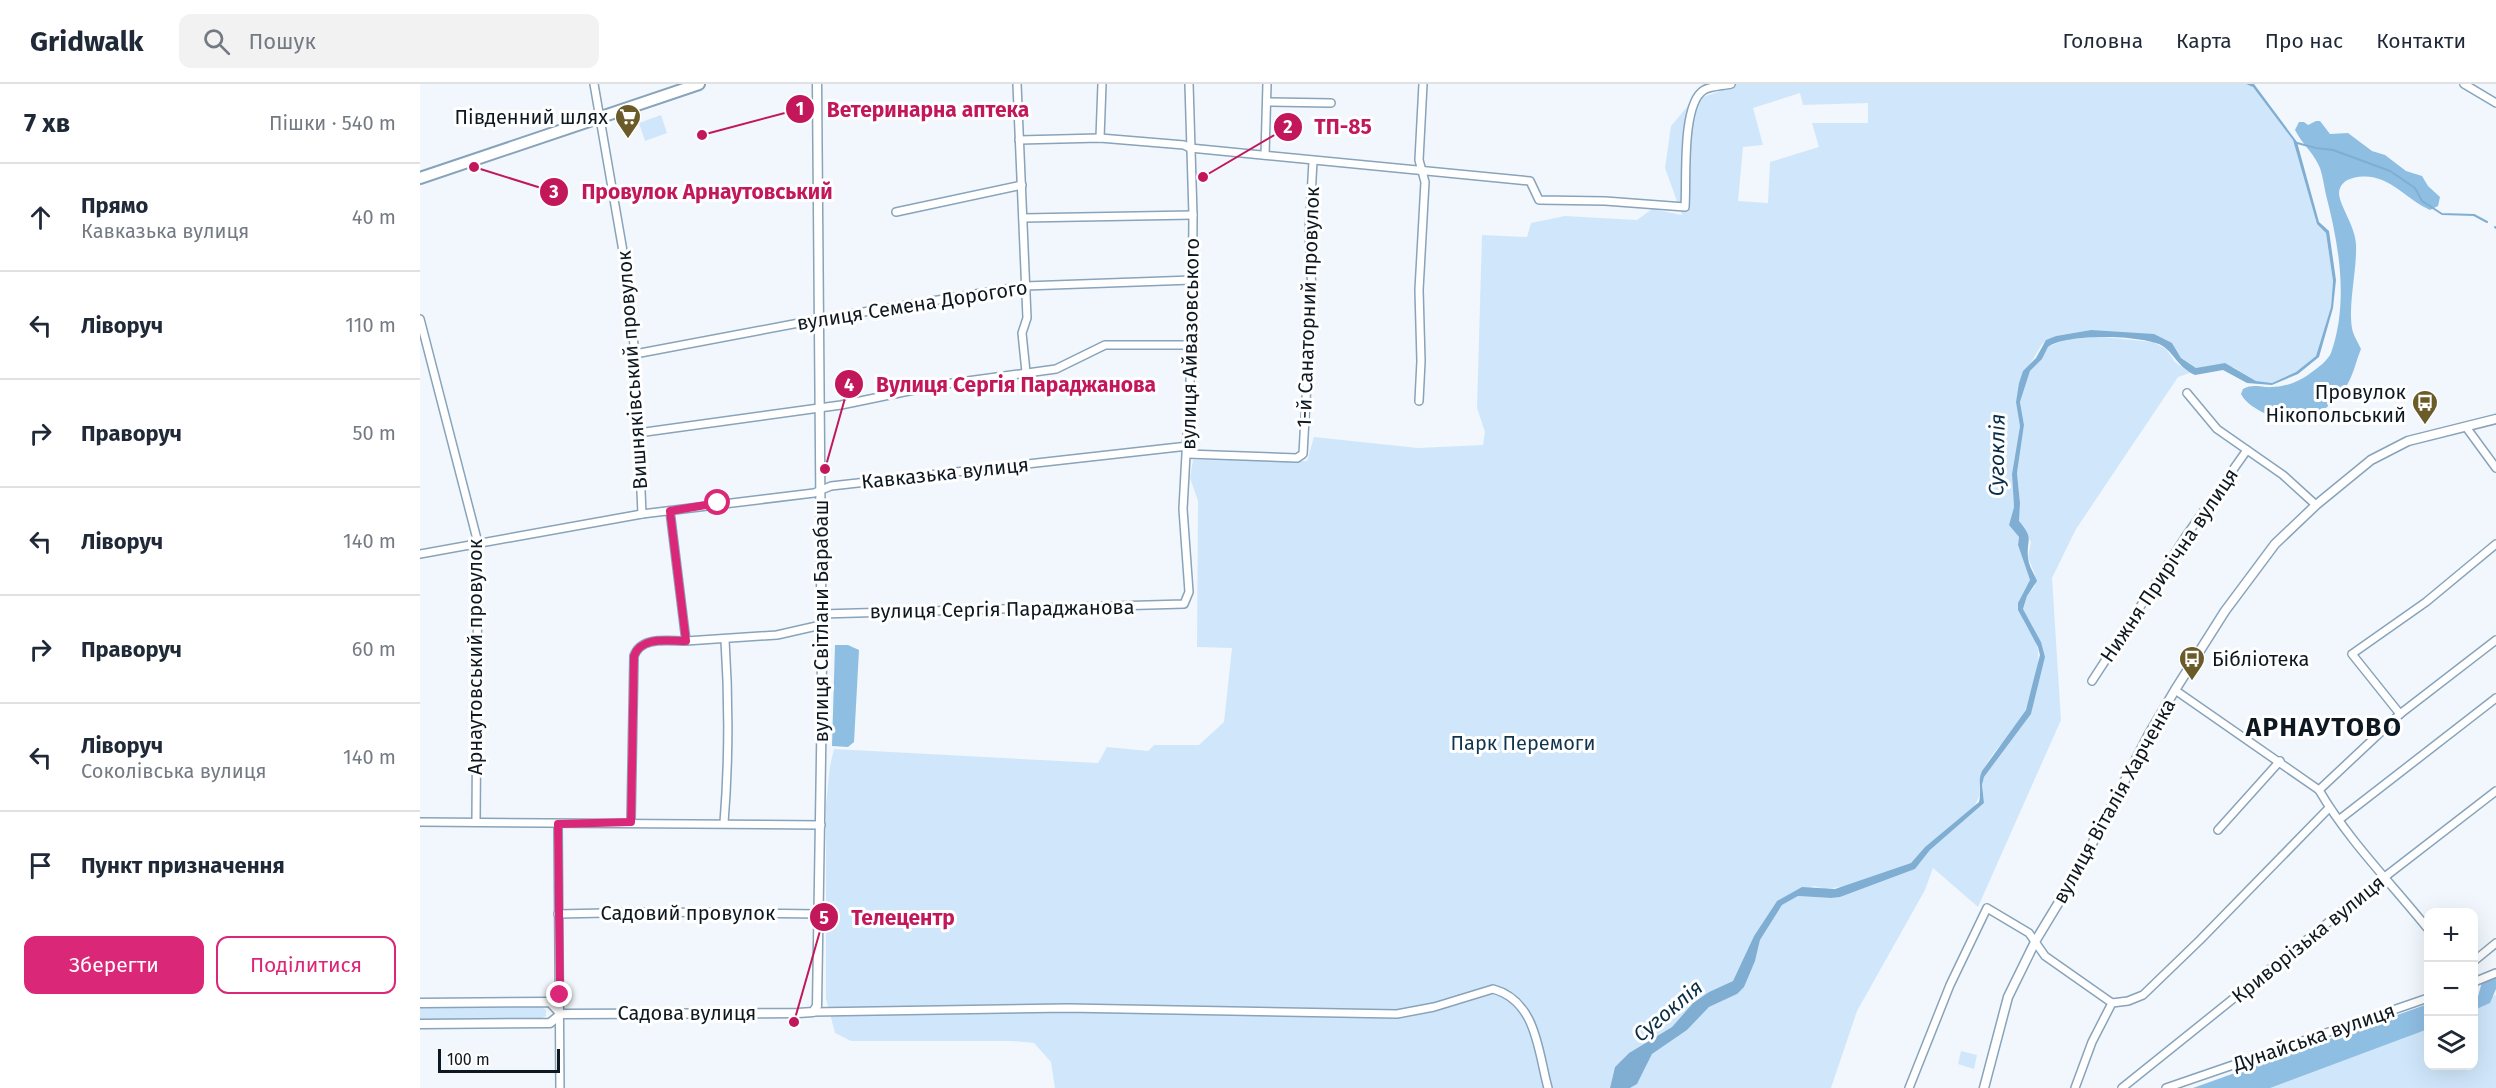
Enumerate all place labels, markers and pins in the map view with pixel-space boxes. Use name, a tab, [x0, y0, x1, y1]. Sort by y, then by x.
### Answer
callout: Ветеринарна аптека	[785, 90, 1041, 129]
supermarket icon: Південний шлях	[613, 102, 643, 140]
place label: Південний шлях	[455, 105, 608, 129]
callout: ТП-85	[1273, 107, 1384, 146]
callout: Провулок Арнаутовський	[539, 172, 844, 211]
callout: Вулиця Сергія Параджанова	[834, 365, 1169, 404]
place label: Провулок Нікопольський	[2266, 380, 2407, 427]
bus stop icon: Провулок Нікопольський	[2410, 388, 2440, 426]
bus stop icon: Бібліотека	[2177, 644, 2207, 682]
place label: Бібліотека	[2212, 647, 2309, 671]
callout: Телецентр	[809, 898, 967, 937]

